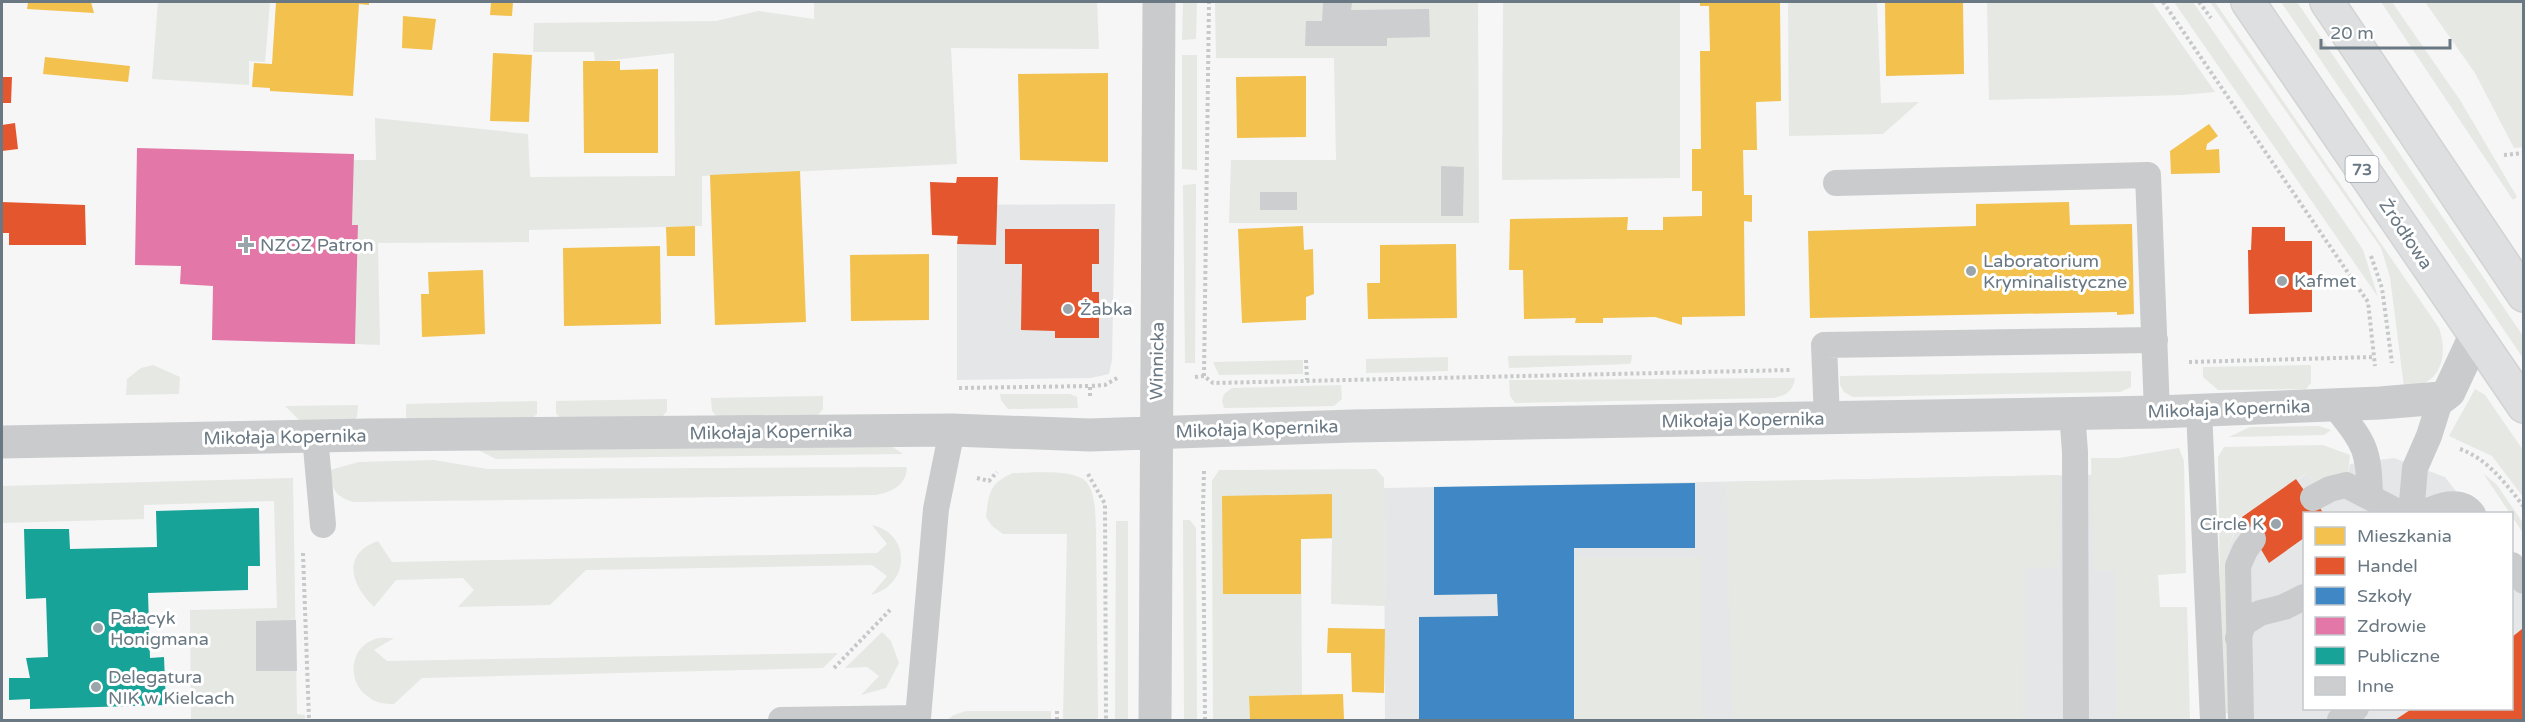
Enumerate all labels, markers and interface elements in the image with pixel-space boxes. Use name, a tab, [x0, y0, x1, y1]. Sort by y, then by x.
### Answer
scale bar	[2321, 12, 2450, 50]
text: 20 m	[2330, 22, 2374, 44]
road number: 73	[2346, 156, 2378, 182]
street label: Źródłowa	[2374, 195, 2438, 273]
place label: NZOZ Patron	[260, 234, 374, 256]
marker: NZOZ Patron	[237, 236, 255, 254]
place label: Laboratorium Kryminalistyczne	[1983, 250, 2127, 293]
marker: Laboratorium Kryminalistyczne	[1964, 264, 1978, 278]
place label: Kafmet	[2294, 270, 2357, 292]
marker: Kafmet	[2275, 274, 2289, 288]
place label: Żabka	[1080, 298, 1133, 320]
marker: Żabka	[1061, 302, 1075, 316]
street label: Winnicka	[1145, 322, 1169, 400]
street label: Mikołaja Kopernika	[2147, 395, 2311, 423]
street label: Mikołaja Kopernika	[1661, 408, 1825, 432]
street label: Mikołaja Kopernika	[1175, 415, 1339, 443]
street label: Mikołaja Kopernika	[689, 420, 853, 444]
street label: Mikołaja Kopernika	[203, 425, 367, 449]
legend	[2303, 512, 2513, 710]
place label: Circle K	[2199, 513, 2264, 535]
marker: Circle K	[2269, 517, 2283, 531]
text: Mieszkania	[2357, 525, 2452, 547]
text: Handel	[2357, 555, 2418, 577]
text: Szkoły	[2357, 585, 2412, 607]
place label: Pałacyk Honigmana	[110, 607, 209, 650]
text: Zdrowie	[2357, 615, 2426, 637]
marker: Pałacyk Honigmana	[91, 621, 105, 635]
text: Publiczne	[2357, 645, 2440, 667]
place label: Delegatura NIK w Kielcach	[108, 666, 235, 709]
text: Inne	[2357, 675, 2394, 697]
marker: Delegatura NIK w Kielcach	[89, 680, 103, 694]

